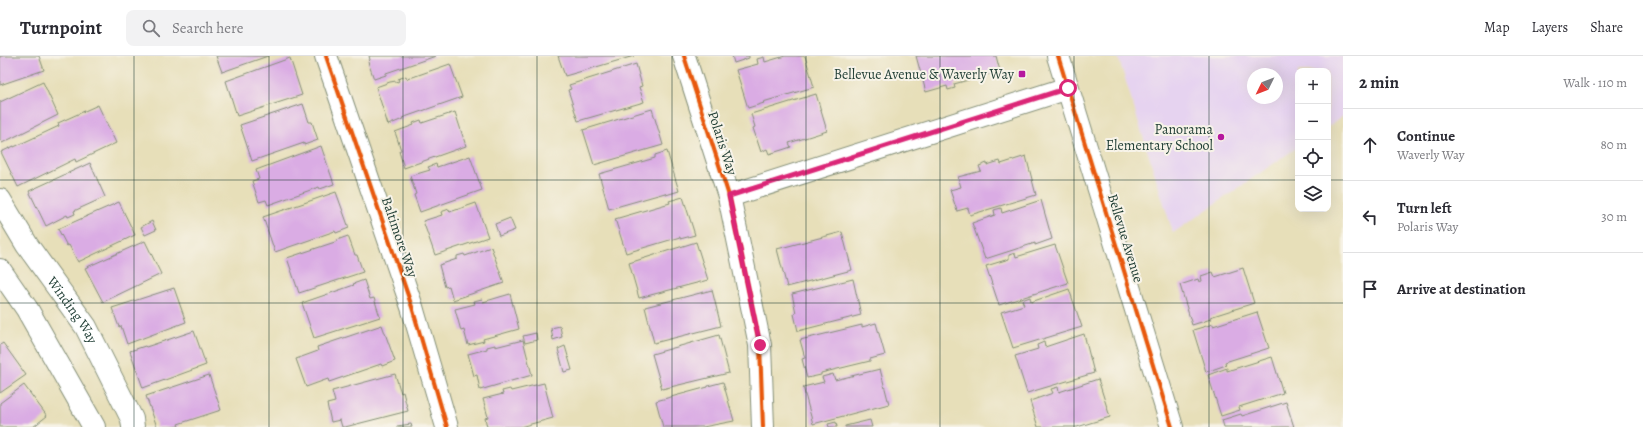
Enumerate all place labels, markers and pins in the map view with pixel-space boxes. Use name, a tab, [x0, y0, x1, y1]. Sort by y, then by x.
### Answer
place label: Bellevue Avenue & Waverly Way	[834, 65, 1015, 84]
marker: Bellevue Avenue & Waverly Way	[1017, 69, 1027, 79]
place label: Panorama Elementary School	[1106, 120, 1214, 155]
marker: Panorama Elementary School	[1216, 132, 1226, 142]

